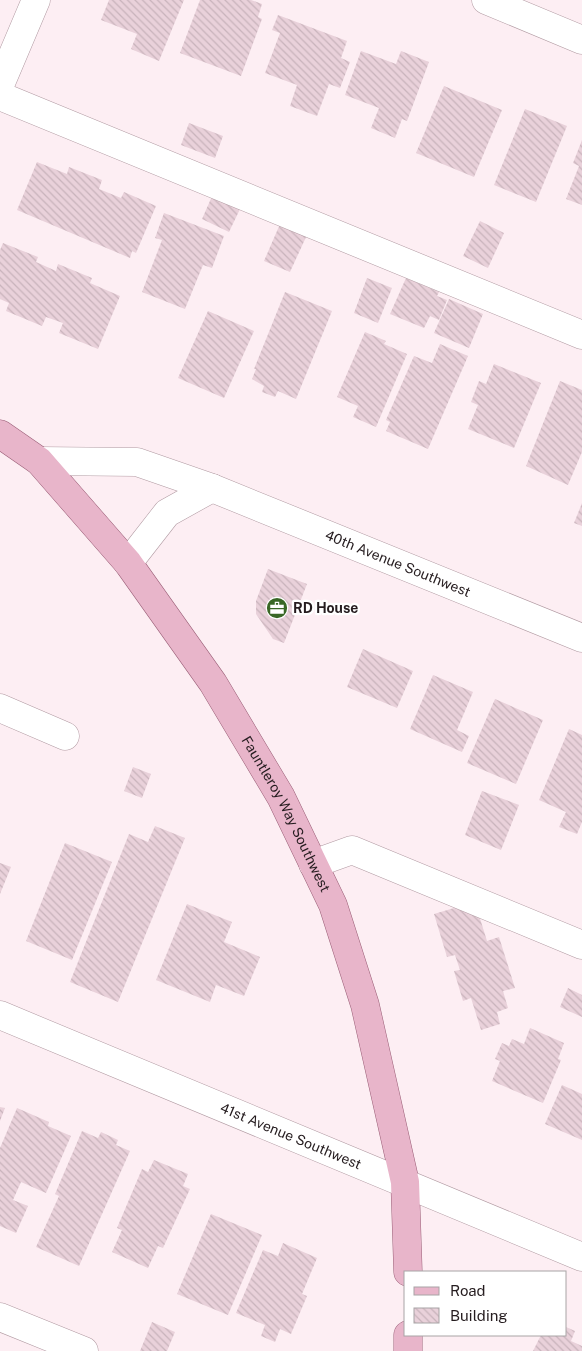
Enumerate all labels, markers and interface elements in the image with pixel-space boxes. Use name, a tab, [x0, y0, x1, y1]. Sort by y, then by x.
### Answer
street label: 40th Avenue Southwest	[323, 527, 473, 600]
office icon: RD House	[265, 596, 289, 620]
place label: RD House	[293, 600, 358, 616]
street label: Fauntleroy Way Southwest	[238, 733, 333, 894]
street label: 41st Avenue Southwest	[218, 1099, 364, 1172]
legend	[404, 1271, 567, 1336]
text: Road	[450, 1282, 486, 1299]
text: Building	[450, 1307, 508, 1324]

